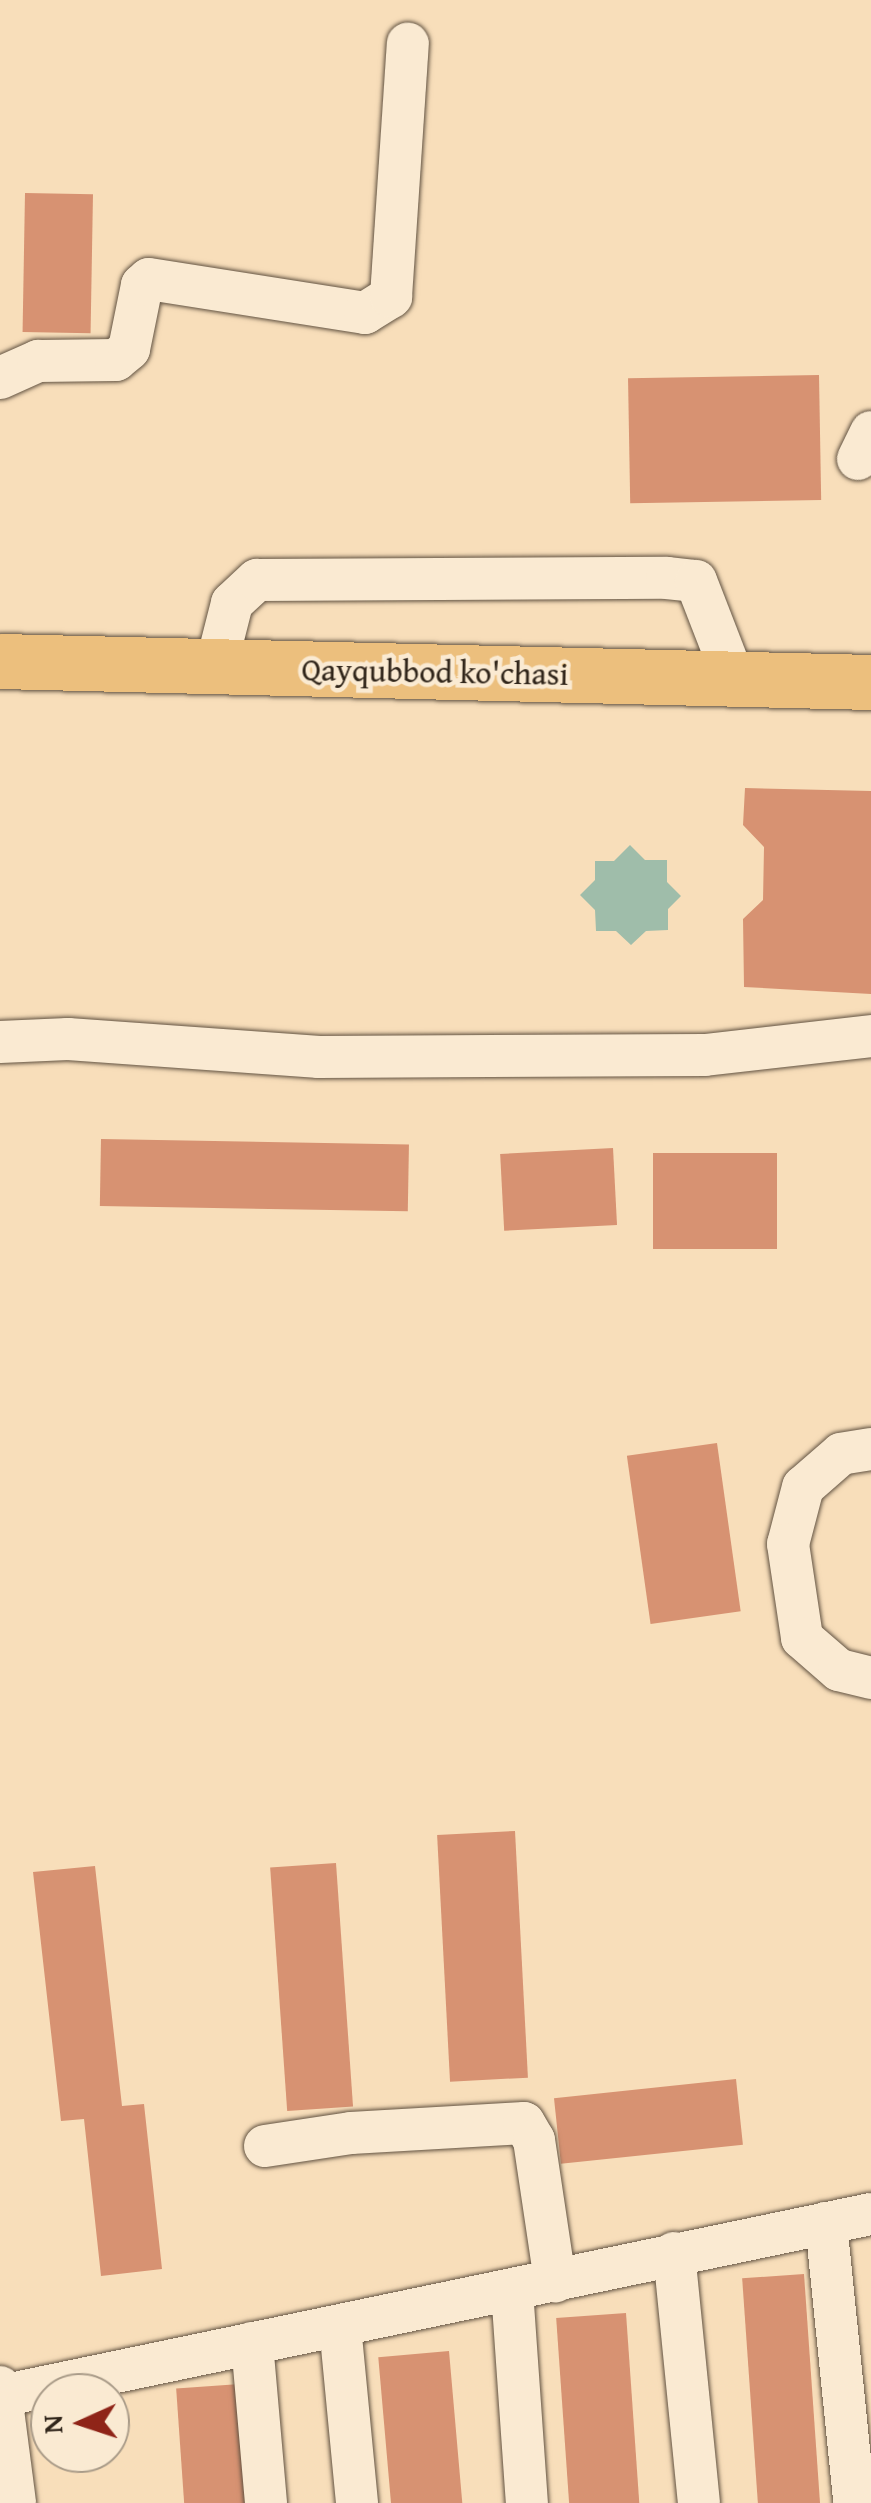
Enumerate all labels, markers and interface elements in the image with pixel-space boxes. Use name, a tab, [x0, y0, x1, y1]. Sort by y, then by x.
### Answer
street label: Qayqubbod ko'chasi	[301, 650, 569, 694]
north arrow	[30, 2373, 130, 2473]
text: N	[31, 2414, 73, 2435]

